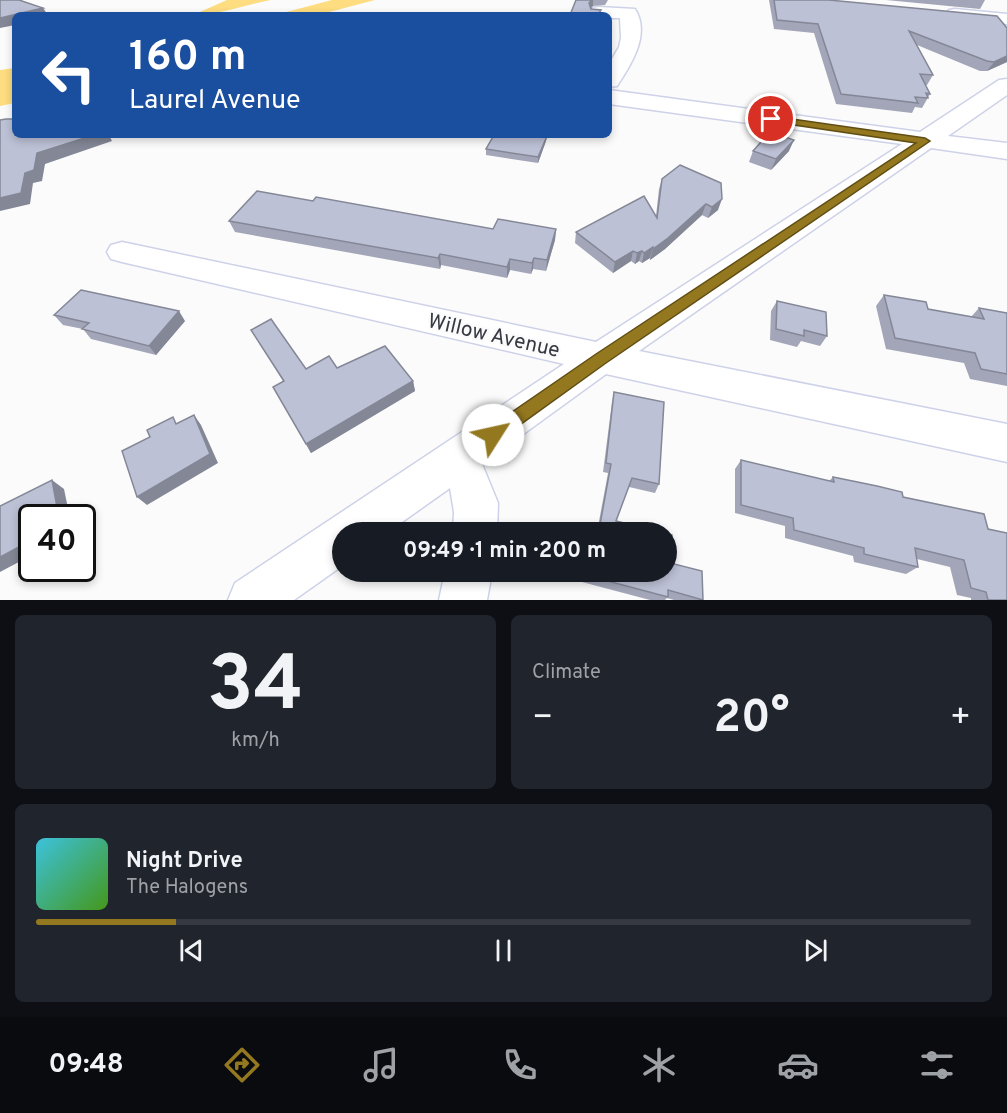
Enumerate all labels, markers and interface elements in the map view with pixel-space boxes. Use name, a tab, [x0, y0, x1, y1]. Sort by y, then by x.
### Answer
text: 160 m	[129, 32, 247, 85]
icon: left	[30, 36, 108, 114]
text: Laurel Avenue	[129, 84, 301, 118]
pin	[745, 93, 796, 144]
icon: arrive	[754, 102, 787, 135]
street label: Willow Avenue	[425, 308, 562, 365]
position arrow	[461, 403, 525, 467]
speed limit sign: 40	[18, 504, 96, 582]
text: 09:49 · 1 min · 200 m	[403, 538, 606, 565]
text: 34	[207, 639, 304, 738]
text: Climate	[532, 660, 601, 686]
text: 20°	[714, 691, 789, 748]
text: −	[532, 698, 553, 740]
text: +	[950, 698, 971, 740]
text: km/h	[231, 728, 280, 754]
text: Night Drive	[126, 848, 243, 875]
text: The Halogens	[126, 875, 248, 901]
icon: previous	[175, 934, 208, 967]
icon: pause	[487, 934, 520, 967]
icon: next	[799, 934, 832, 967]
icon: directions	[221, 1044, 263, 1086]
icon: music	[360, 1044, 402, 1086]
icon: phone	[499, 1044, 541, 1086]
icon: climate	[638, 1044, 680, 1086]
icon: car	[777, 1044, 819, 1086]
icon: filters	[916, 1044, 958, 1086]
text: 09:48	[49, 1048, 124, 1082]

